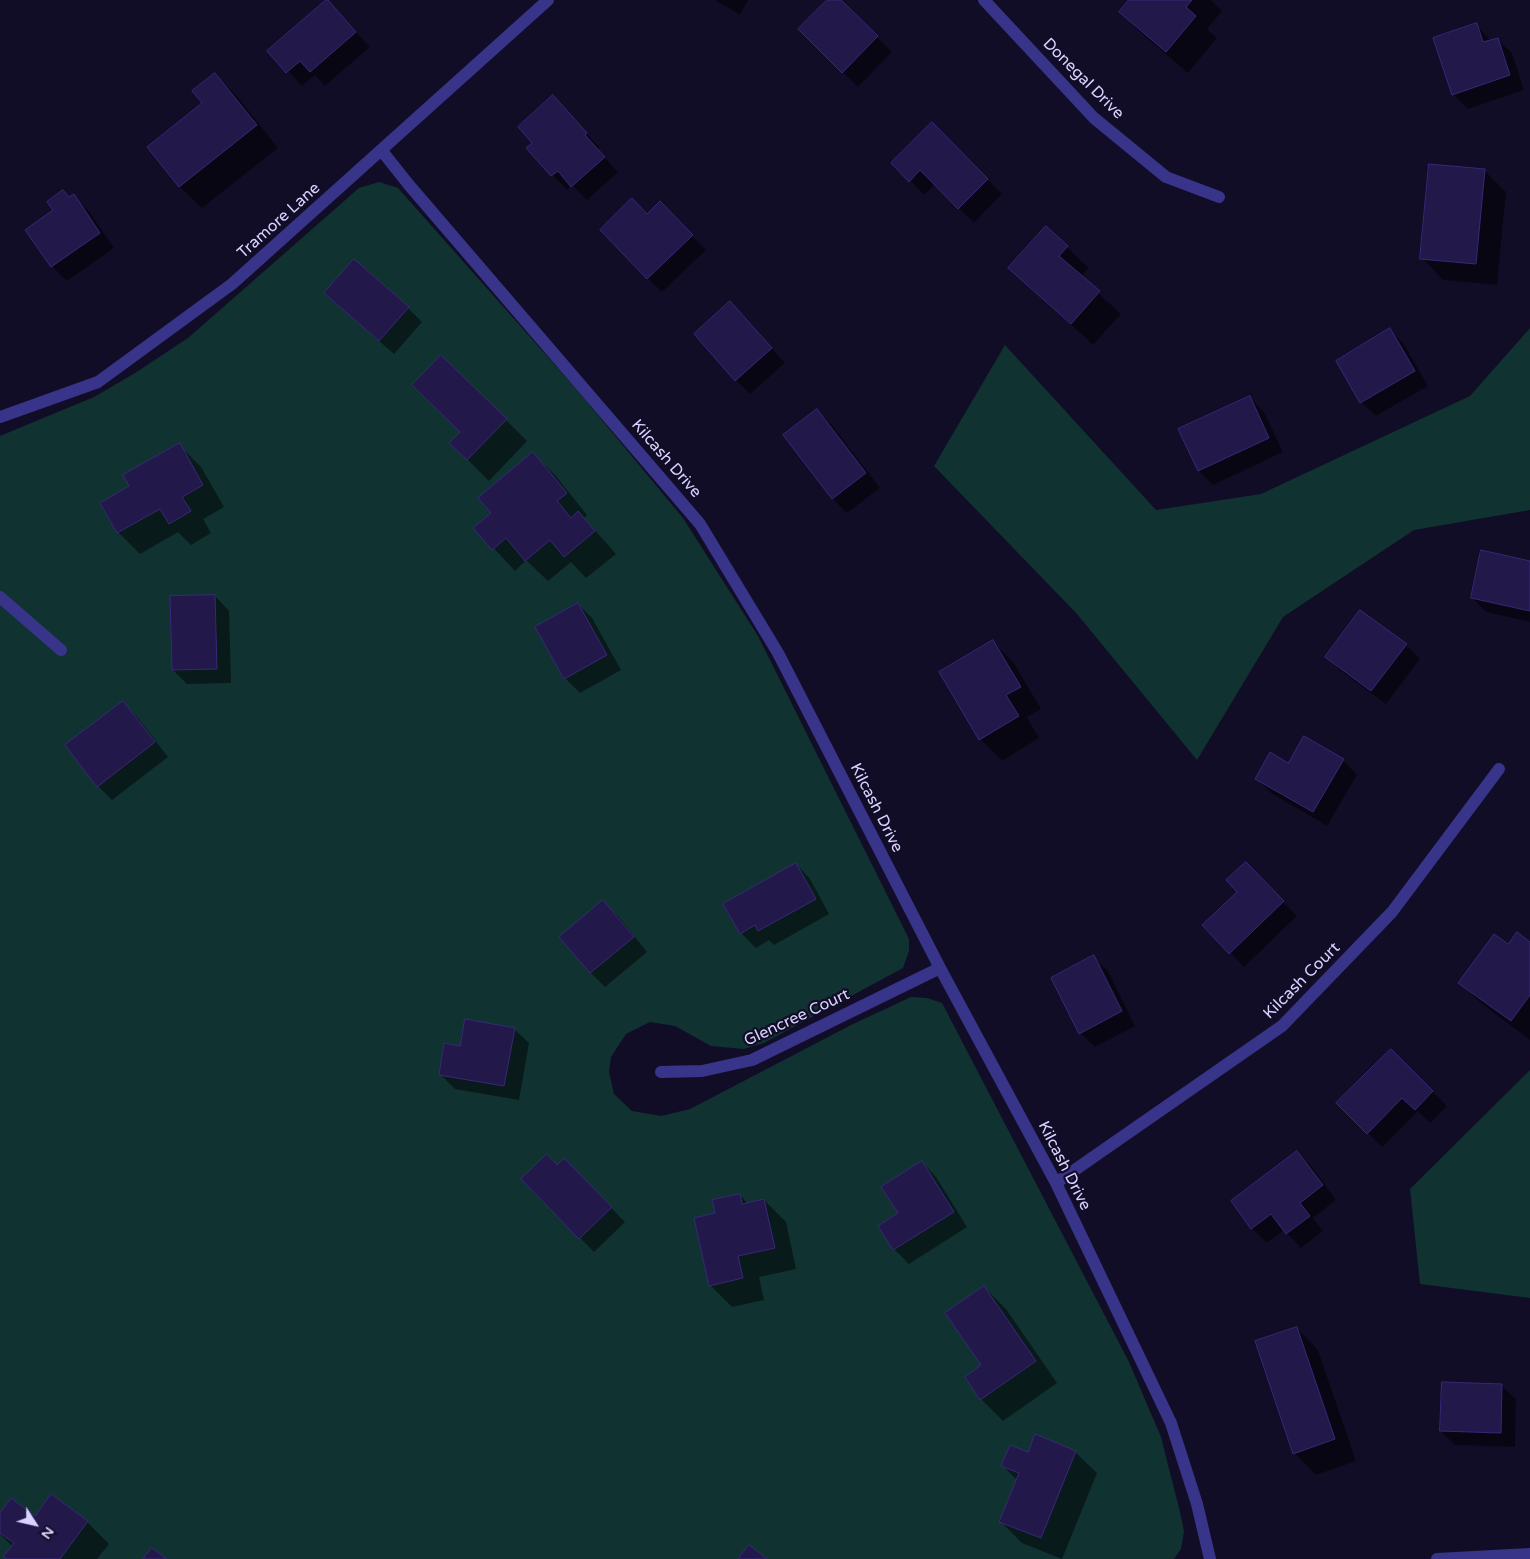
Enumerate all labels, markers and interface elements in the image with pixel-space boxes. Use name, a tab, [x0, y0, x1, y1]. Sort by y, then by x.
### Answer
street label: Donegal Drive	[1038, 34, 1128, 124]
street label: Tramore Lane	[234, 179, 324, 263]
street label: Kilcash Drive	[627, 416, 705, 502]
street label: Kilcash Drive	[845, 760, 907, 856]
street label: Kilcash Court	[1260, 939, 1344, 1023]
street label: Glencree Court	[741, 985, 853, 1051]
street label: Kilcash Drive	[1033, 1118, 1095, 1214]
north arrow	[10, 1499, 60, 1549]
text: N	[38, 1523, 58, 1542]

